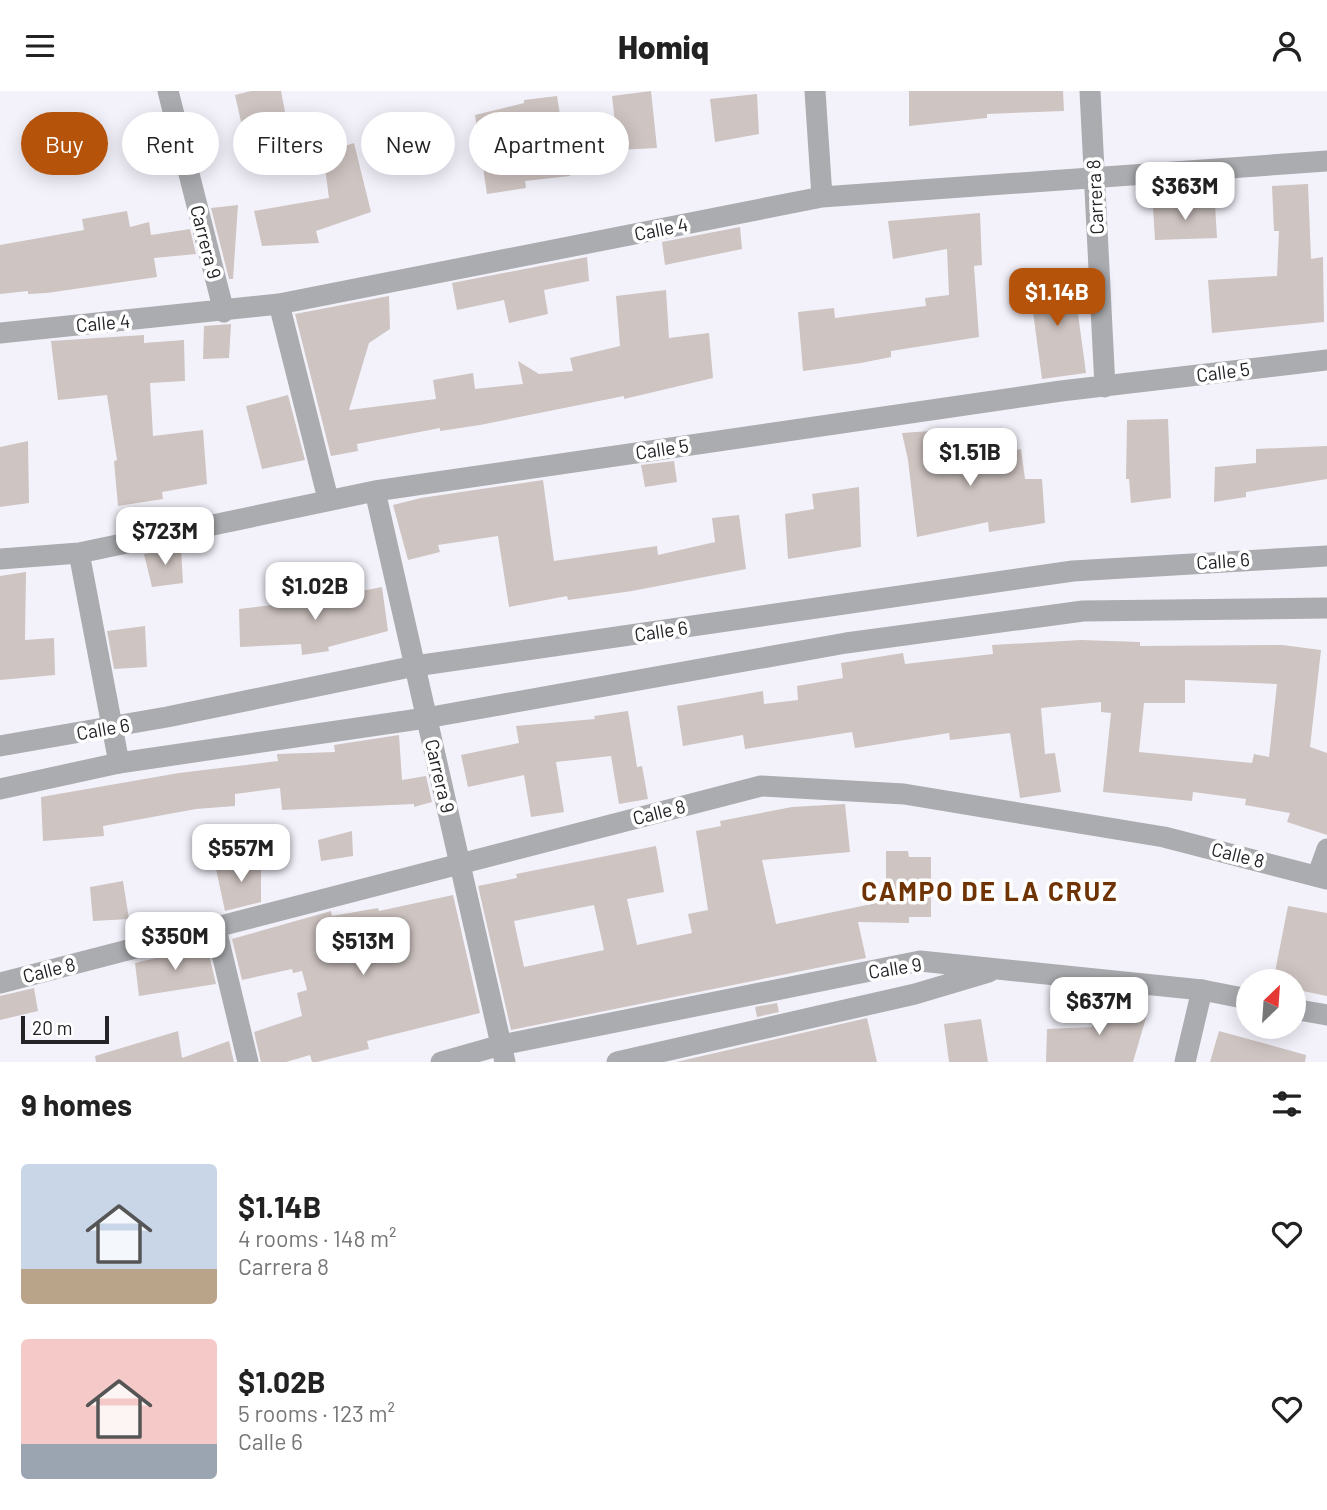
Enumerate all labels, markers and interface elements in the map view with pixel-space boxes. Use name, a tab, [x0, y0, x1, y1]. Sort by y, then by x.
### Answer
icon: menu	[21, 27, 59, 65]
text: Homiq	[618, 27, 709, 65]
icon: person	[1268, 27, 1306, 65]
chip: Buy	[21, 112, 108, 175]
chip: Rent	[122, 112, 219, 175]
chip: Filters	[233, 112, 347, 175]
chip: New	[361, 112, 455, 175]
chip: Apartment	[469, 112, 629, 175]
street label: Carrera 8	[1081, 159, 1108, 235]
pin: $363M	[1136, 163, 1234, 222]
text: $363M	[1152, 171, 1218, 199]
street label: Carrera 9	[186, 203, 227, 281]
street label: Calle 4	[632, 212, 690, 245]
pin: $1.14B	[1000, 268, 1114, 328]
text: $1.14B	[1025, 277, 1089, 305]
street label: Calle 4	[75, 309, 131, 336]
street label: Calle 5	[1195, 357, 1251, 386]
pin: $1.51B	[913, 429, 1027, 488]
street label: Calle 5	[634, 433, 690, 464]
text: $1.51B	[939, 437, 1001, 465]
pin: $723M	[116, 507, 214, 567]
text: $723M	[132, 516, 198, 544]
street label: Calle 6	[1195, 547, 1250, 574]
pin: $1.02B	[258, 563, 372, 622]
text: $1.02B	[281, 571, 349, 599]
street label: Calle 6	[633, 615, 689, 646]
street label: Calle 6	[75, 713, 131, 744]
street label: Carrera 9	[421, 737, 460, 815]
street label: Calle 8	[630, 794, 688, 829]
pin: $557M	[192, 825, 290, 884]
text: $557M	[208, 833, 274, 861]
street label: Calle 8	[1209, 837, 1267, 872]
district label: CAMPO DE LA CRUZ	[861, 875, 1119, 906]
pin: $350M	[126, 913, 224, 972]
pin: $513M	[314, 917, 412, 977]
text: $350M	[141, 921, 209, 949]
text: $513M	[332, 926, 394, 954]
street label: Calle 8	[20, 952, 78, 987]
street label: Calle 9	[867, 952, 923, 983]
north arrow	[1236, 969, 1306, 1039]
map controls	[1236, 969, 1306, 1039]
pin: $637M	[1050, 977, 1148, 1037]
text: $637M	[1066, 986, 1132, 1014]
scale bar	[21, 1013, 108, 1045]
text: 20 m	[32, 1016, 72, 1039]
icon: filters	[1268, 1085, 1306, 1123]
text: 9 homes	[21, 1086, 132, 1122]
text: $1.14B	[238, 1188, 321, 1224]
icon: home	[77, 1192, 161, 1276]
icon: heart	[1268, 1215, 1306, 1253]
text: 4 rooms · 148 m²	[238, 1224, 397, 1252]
text: Carrera 8	[238, 1252, 329, 1280]
text: $1.02B	[238, 1363, 326, 1399]
icon: home	[77, 1367, 161, 1451]
icon: heart	[1268, 1390, 1306, 1428]
text: 5 rooms · 123 m²	[238, 1399, 395, 1427]
text: Calle 6	[238, 1427, 303, 1455]

